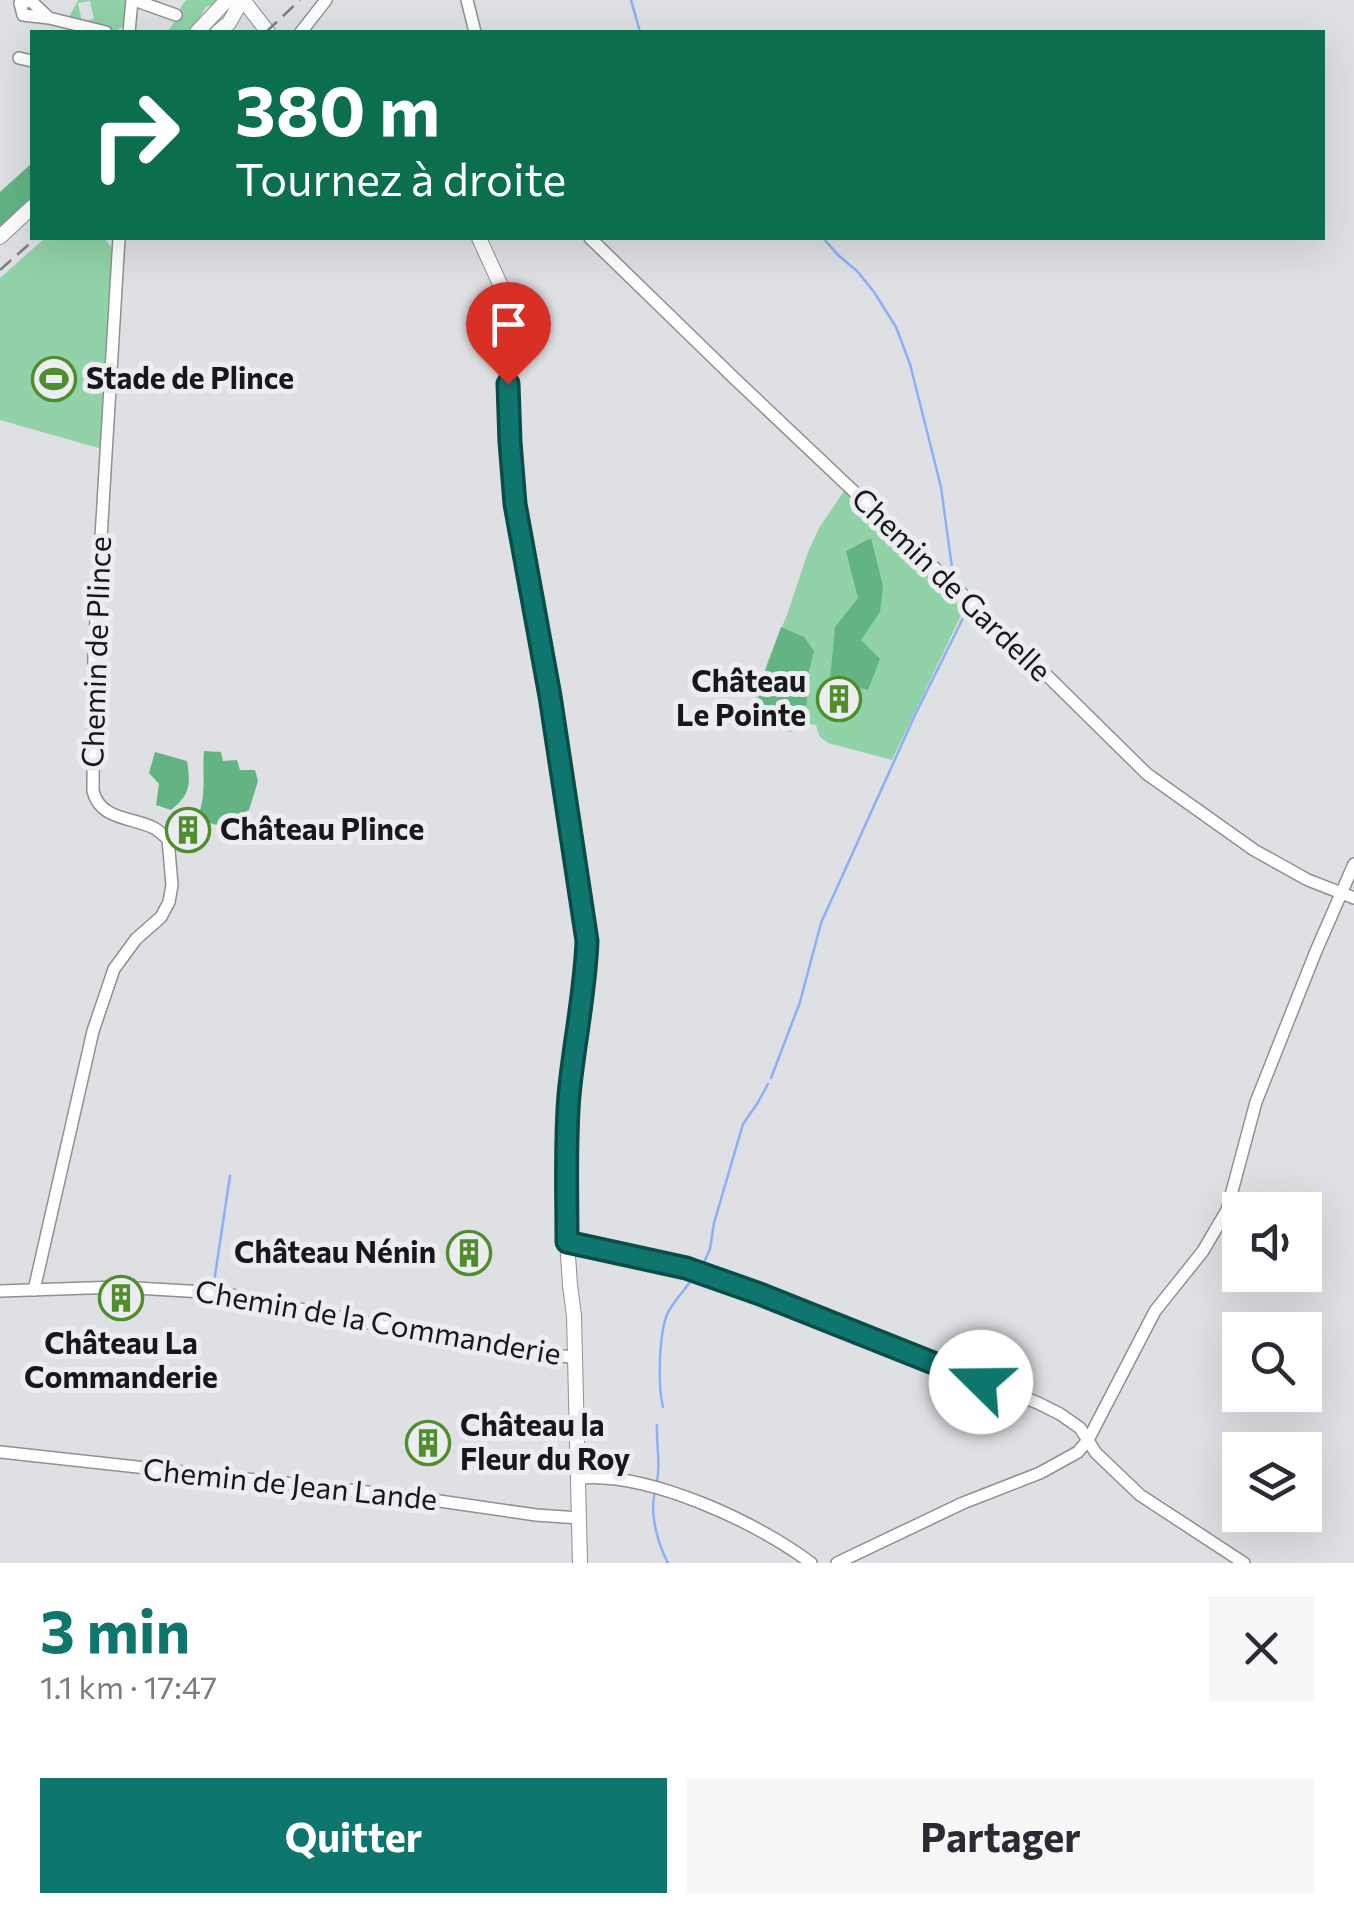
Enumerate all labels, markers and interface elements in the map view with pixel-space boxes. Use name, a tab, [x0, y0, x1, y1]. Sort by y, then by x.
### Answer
text: 380 m	[235, 65, 440, 150]
icon: right	[70, 70, 200, 200]
text: Tournez à droite	[235, 150, 566, 205]
pin	[466, 282, 551, 385]
icon: arrive	[481, 297, 536, 352]
sports icon: Stade de Plince	[31, 356, 77, 402]
place label: Stade de Plince	[86, 358, 294, 395]
street label: Chemin de Gardelle	[845, 479, 1060, 688]
street label: Chemin de Plince	[72, 536, 117, 768]
place label: Château Le Pointe	[676, 661, 806, 732]
building icon: Château Le Pointe	[816, 676, 862, 722]
building icon: Château Plince	[165, 807, 211, 853]
place label: Château Plince	[220, 809, 424, 846]
map controls	[1222, 1192, 1322, 1532]
button: sound	[1222, 1192, 1322, 1292]
building icon: Château Nénin	[446, 1230, 492, 1276]
place label: Château Nénin	[234, 1232, 436, 1269]
street label: Chemin de la Commanderie	[193, 1270, 564, 1371]
building icon: Château La Commanderie	[98, 1275, 144, 1321]
button: search	[1222, 1312, 1322, 1412]
place label: Château La Commanderie	[24, 1323, 218, 1394]
position arrow	[929, 1330, 1033, 1434]
place label: Château la Fleur du Roy	[460, 1405, 631, 1476]
building icon: Château la Fleur du Roy	[405, 1420, 451, 1466]
button: layers	[1222, 1432, 1322, 1532]
street label: Chemin de Jean Lande	[141, 1449, 439, 1516]
text: 3 min	[40, 1592, 190, 1665]
button: close	[1209, 1596, 1314, 1701]
text: 1.1 km · 17:47	[40, 1666, 217, 1706]
button: Quitter	[40, 1778, 667, 1893]
button: Partager	[687, 1778, 1314, 1893]

